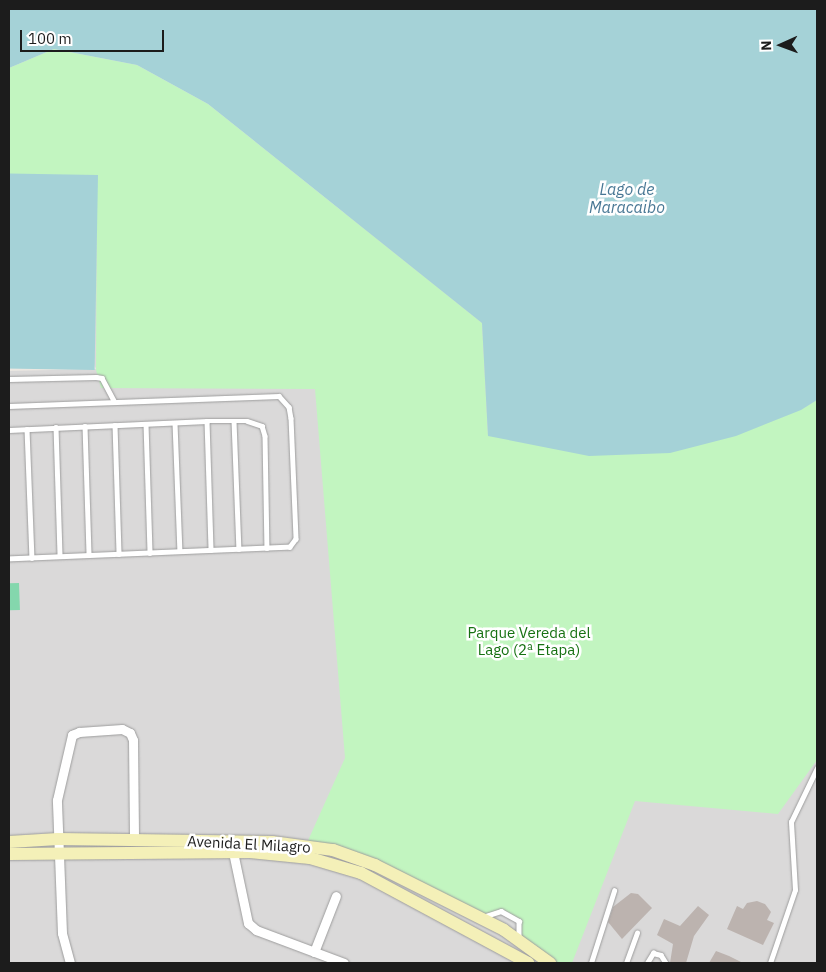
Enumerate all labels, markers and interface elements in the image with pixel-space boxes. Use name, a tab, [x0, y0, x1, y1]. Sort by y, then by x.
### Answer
scale bar	[22, 20, 166, 52]
north arrow	[756, 20, 806, 70]
text: 100 m	[28, 29, 72, 48]
text: N	[757, 40, 775, 51]
water label: Lago de Maracaibo	[589, 179, 665, 217]
park label: Parque Vereda del Lago (2ª Etapa)	[467, 623, 591, 658]
street label: Avenida El Milagro	[187, 832, 311, 856]

